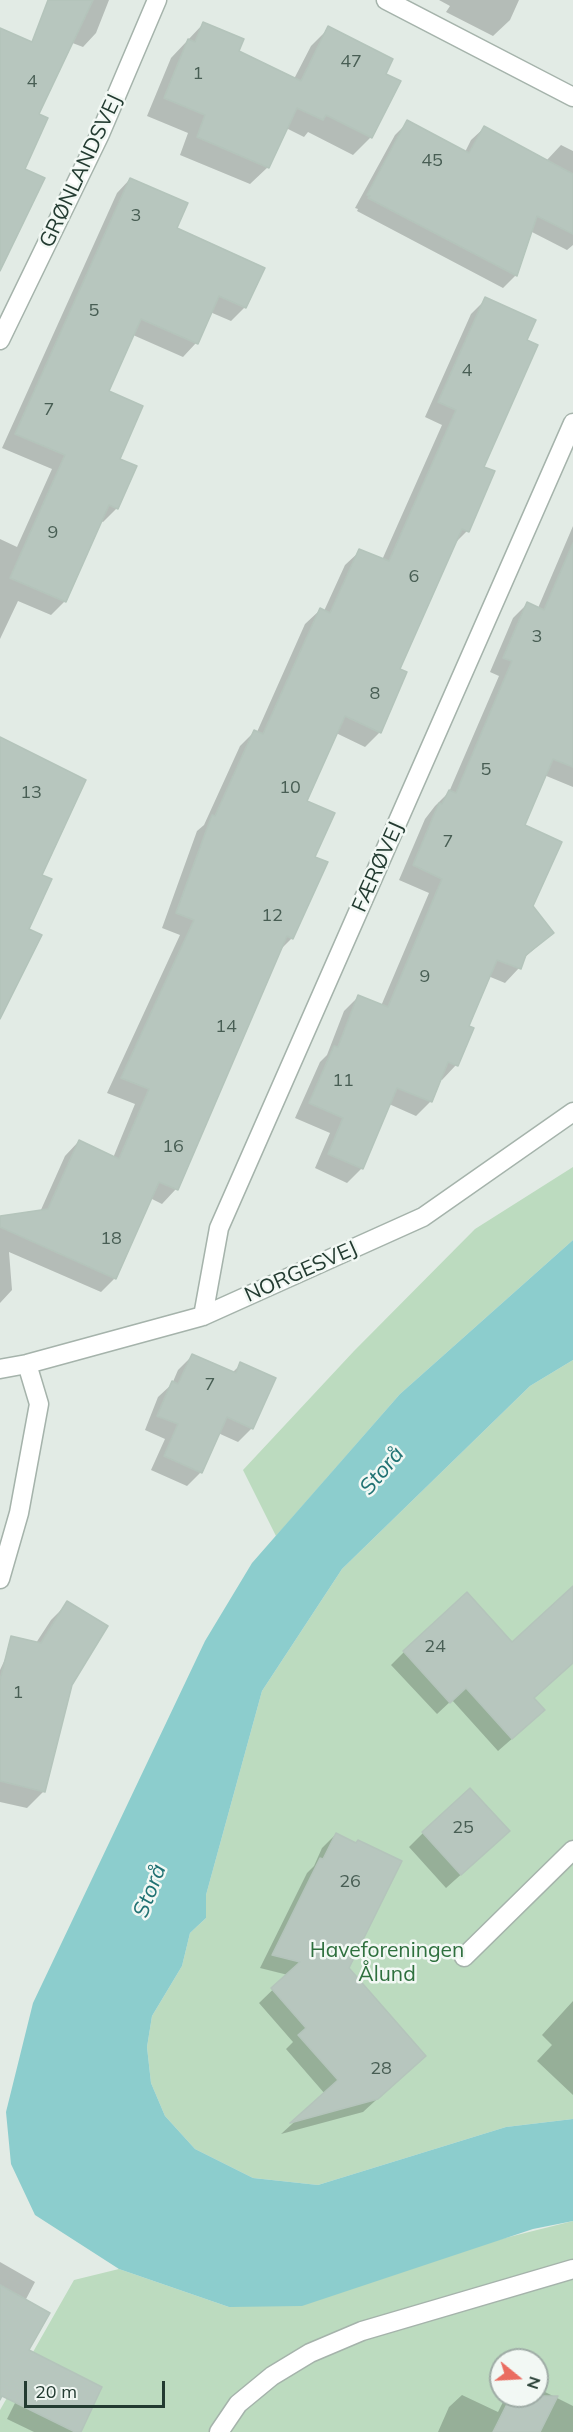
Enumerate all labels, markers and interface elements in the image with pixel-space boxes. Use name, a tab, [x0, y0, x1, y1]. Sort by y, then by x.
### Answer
house number: 47	[340, 51, 362, 73]
house number: 1	[193, 63, 203, 85]
house number: 4	[27, 71, 37, 93]
street label: GRØNLANDSVEJ	[34, 90, 128, 252]
house number: 45	[421, 150, 443, 172]
house number: 3	[131, 205, 141, 227]
house number: 5	[89, 300, 99, 322]
house number: 4	[462, 360, 472, 382]
house number: 7	[44, 399, 54, 421]
house number: 9	[48, 522, 58, 544]
house number: 6	[409, 566, 419, 588]
house number: 3	[532, 626, 542, 648]
house number: 8	[370, 683, 380, 705]
house number: 5	[481, 759, 491, 781]
house number: 10	[279, 777, 301, 799]
house number: 13	[20, 782, 42, 804]
street label: FÆRØVEJ	[347, 818, 409, 916]
house number: 7	[443, 831, 453, 853]
house number: 12	[261, 905, 283, 927]
house number: 9	[420, 966, 430, 988]
house number: 14	[215, 1016, 237, 1038]
house number: 11	[332, 1070, 354, 1092]
house number: 16	[162, 1136, 184, 1158]
house number: 18	[100, 1228, 122, 1250]
street label: NORGESVEJ	[241, 1236, 361, 1308]
house number: 7	[205, 1374, 215, 1396]
water label: Storå	[354, 1441, 410, 1501]
house number: 24	[424, 1636, 446, 1658]
house number: 1	[13, 1682, 23, 1704]
house number: 25	[452, 1817, 474, 1839]
water label: Storå	[128, 1861, 172, 1921]
house number: 26	[339, 1871, 361, 1893]
park label: Haveforeningen Ålund	[310, 1938, 464, 1988]
house number: 28	[370, 2058, 392, 2080]
north arrow	[489, 2348, 549, 2408]
scale bar	[27, 2369, 168, 2407]
text: N	[523, 2374, 546, 2392]
text: 20 m	[35, 2380, 77, 2403]

